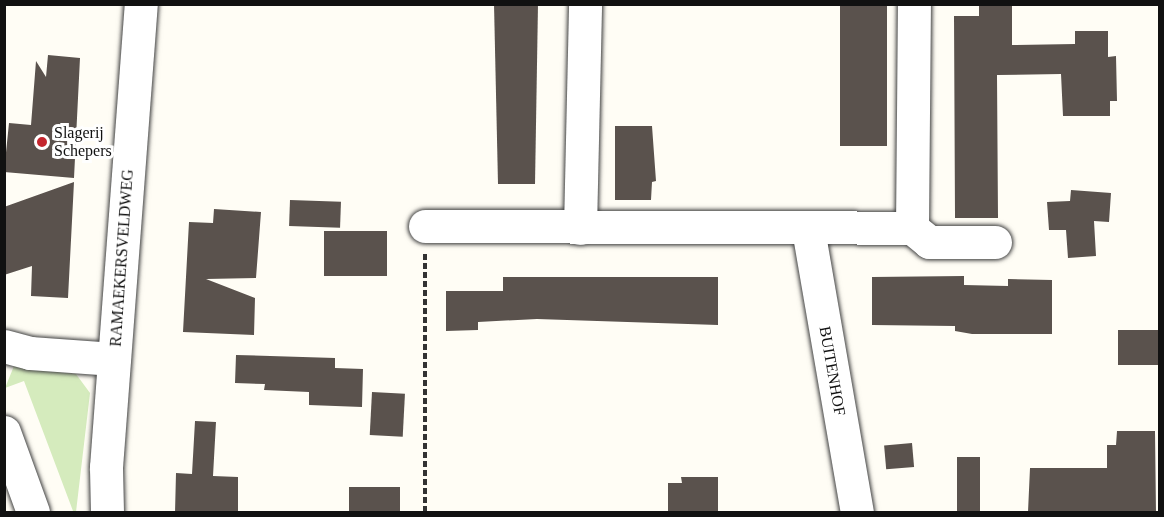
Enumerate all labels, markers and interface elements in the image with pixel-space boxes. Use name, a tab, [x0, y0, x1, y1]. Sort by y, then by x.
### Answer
place label: Slagerij Schepers	[54, 123, 112, 161]
marker: Slagerij Schepers	[35, 135, 49, 149]
street label: RAMAEKERSVELDWEG	[106, 169, 138, 347]
street label: BUITENHOF	[815, 325, 849, 417]

